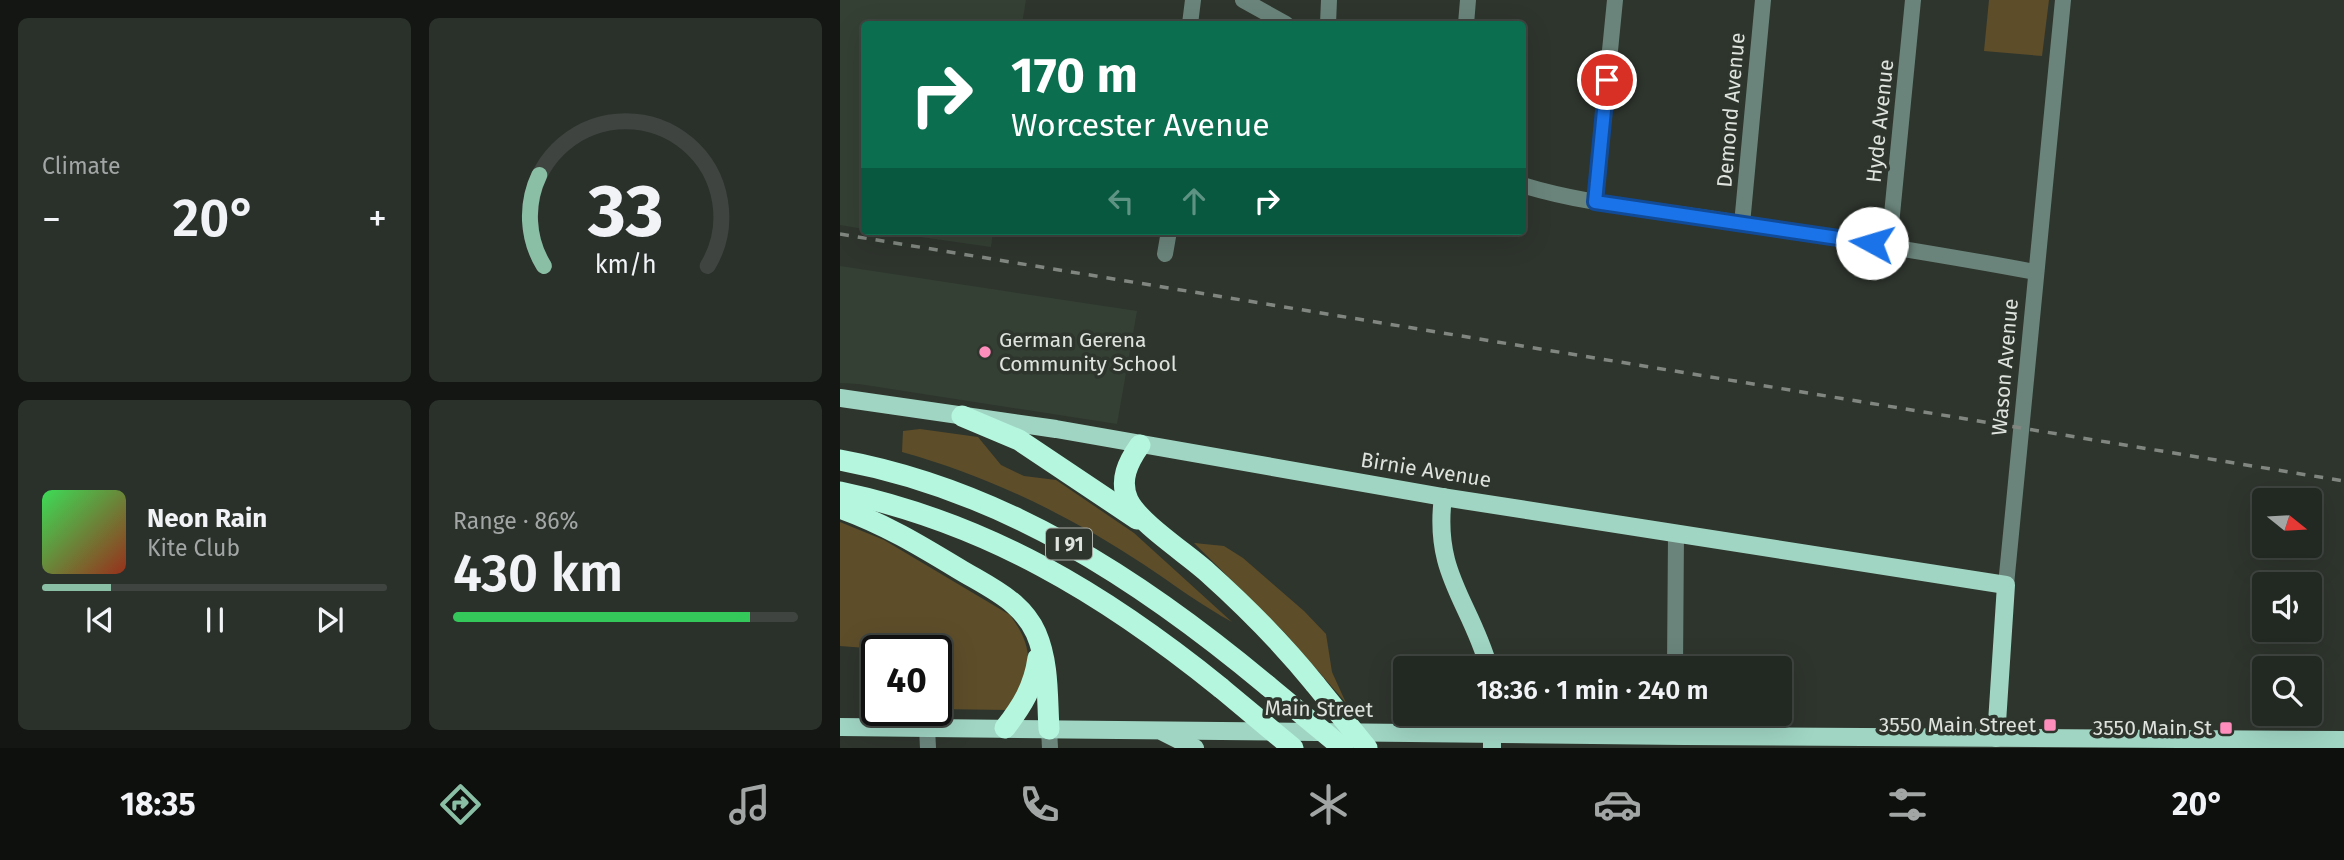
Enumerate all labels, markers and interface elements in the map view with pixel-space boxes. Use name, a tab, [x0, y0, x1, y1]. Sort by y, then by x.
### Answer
street label: Demond Avenue	[1711, 31, 1751, 189]
text: 170 m	[1011, 46, 1138, 105]
icon: right	[896, 49, 987, 140]
pin	[1577, 50, 1637, 110]
street label: Hyde Avenue	[1861, 58, 1899, 184]
icon: arrive	[1588, 61, 1626, 99]
text: Worcester Avenue	[1011, 106, 1270, 144]
text: Climate	[42, 152, 121, 180]
text: 33	[587, 168, 663, 255]
icon: left	[1102, 182, 1140, 220]
icon: ahead	[1175, 182, 1213, 220]
icon: right	[1248, 182, 1286, 220]
text: 20°	[173, 187, 256, 250]
text: −	[42, 196, 61, 242]
text: +	[368, 196, 387, 242]
position arrow	[1835, 206, 1909, 280]
text: km/h	[595, 250, 656, 280]
street label: Wason Avenue	[1986, 297, 2024, 437]
place label: German Gerena Community School	[999, 327, 1177, 377]
marker: German Gerena Community School	[977, 344, 993, 360]
street label: Birnie Avenue	[1359, 447, 1493, 493]
north arrow	[2252, 488, 2322, 558]
map controls	[2252, 488, 2322, 726]
text: Neon Rain	[147, 503, 267, 534]
text: Range · 86%	[453, 507, 578, 535]
road number: I 91	[1046, 528, 1092, 559]
text: Kite Club	[147, 534, 240, 562]
text: 430 km	[453, 542, 623, 605]
button: sound	[2252, 572, 2322, 642]
icon: previous	[81, 601, 119, 639]
icon: pause	[196, 601, 234, 639]
icon: next	[311, 601, 349, 639]
speed limit sign: 40	[861, 635, 952, 726]
button: search	[2252, 656, 2322, 726]
text: 18:36 · 1 min · 240 m	[1476, 675, 1709, 706]
street label: Main Street	[1265, 695, 1374, 723]
place label: 3550 Main Street	[1879, 712, 2036, 738]
place label: 3550 Main St	[2093, 715, 2212, 741]
marker: 3550 Main Street	[2042, 717, 2058, 733]
marker: 3550 Main St	[2218, 720, 2234, 736]
icon: directions	[436, 780, 485, 829]
icon: music	[725, 780, 774, 829]
icon: phone	[1015, 780, 1064, 829]
icon: climate	[1304, 780, 1353, 829]
icon: car	[1593, 780, 1642, 829]
icon: filters	[1883, 780, 1932, 829]
text: 18:35	[120, 785, 196, 823]
text: 20°	[2172, 785, 2224, 823]

